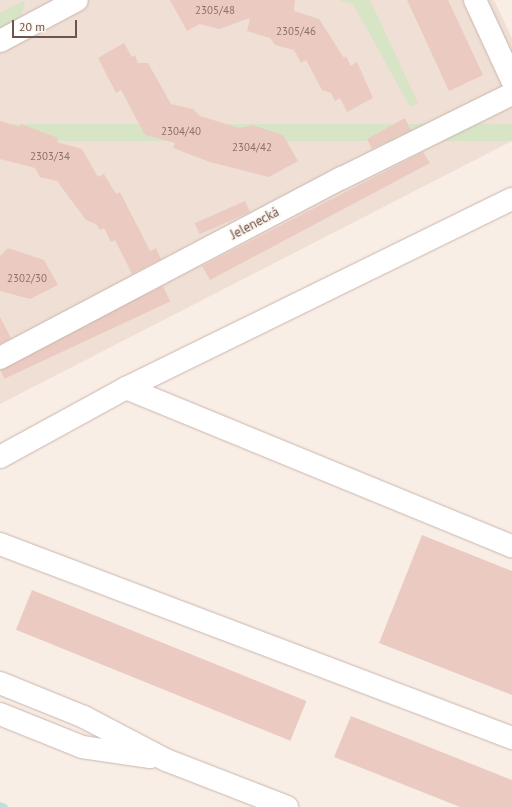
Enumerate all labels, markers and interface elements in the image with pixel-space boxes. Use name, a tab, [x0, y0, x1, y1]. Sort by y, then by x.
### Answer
house number: 2305/48	[195, 3, 235, 17]
scale bar	[14, 12, 79, 38]
text: 20 m	[19, 19, 45, 34]
house number: 2305/46	[276, 24, 316, 38]
house number: 2304/40	[161, 124, 201, 138]
house number: 2304/42	[232, 140, 272, 154]
house number: 2303/34	[30, 149, 70, 163]
street label: Jelenecká	[228, 205, 282, 243]
house number: 2302/30	[7, 271, 47, 285]

